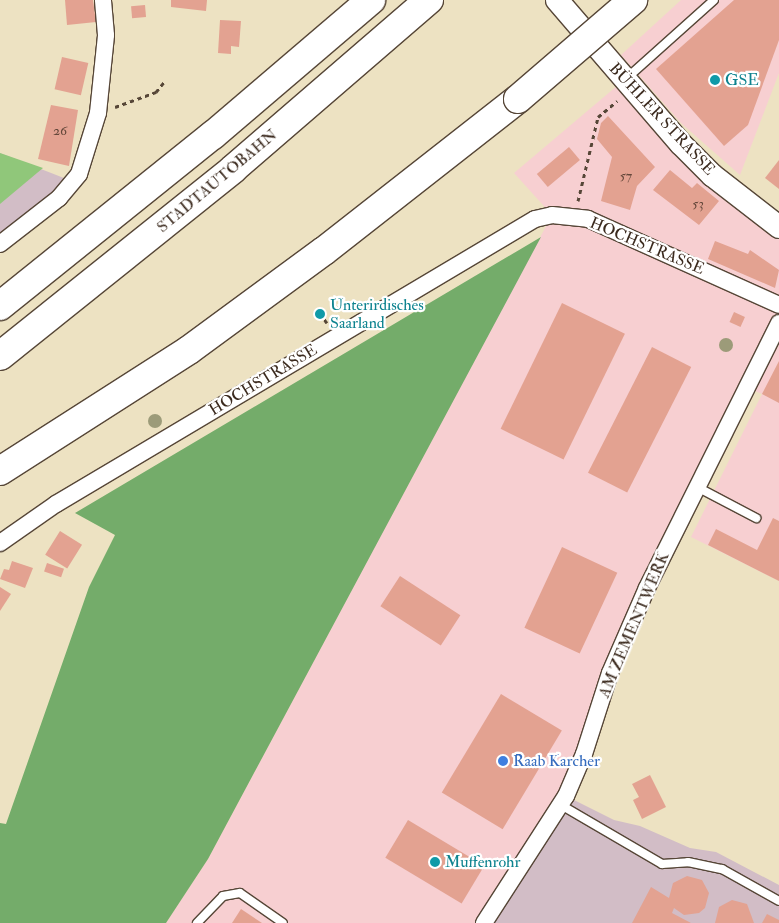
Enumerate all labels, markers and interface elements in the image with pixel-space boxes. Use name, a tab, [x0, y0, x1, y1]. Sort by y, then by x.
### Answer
street label: BÜHLER STRASSE	[605, 59, 719, 179]
place label: GSE	[725, 70, 759, 90]
marker: GSE	[709, 74, 721, 86]
house number: 26	[53, 123, 67, 139]
street label: STADTAUTOBAHN	[153, 125, 281, 237]
house number: 57	[620, 168, 632, 184]
house number: 53	[692, 196, 704, 212]
street label: HOCHSTRASSE	[587, 213, 707, 279]
place label: Unterirdisches Saarland	[330, 295, 424, 333]
marker: Unterirdisches Saarland	[314, 308, 326, 320]
street label: HOCHSTRASSE	[206, 340, 320, 420]
street label: AM ZEMENTWERK	[595, 549, 673, 701]
place label: Raab Karcher	[513, 751, 600, 771]
marker: Raab Karcher	[497, 755, 509, 767]
place label: Muffenrohr	[445, 852, 520, 872]
marker: Muffenrohr	[429, 856, 441, 868]

